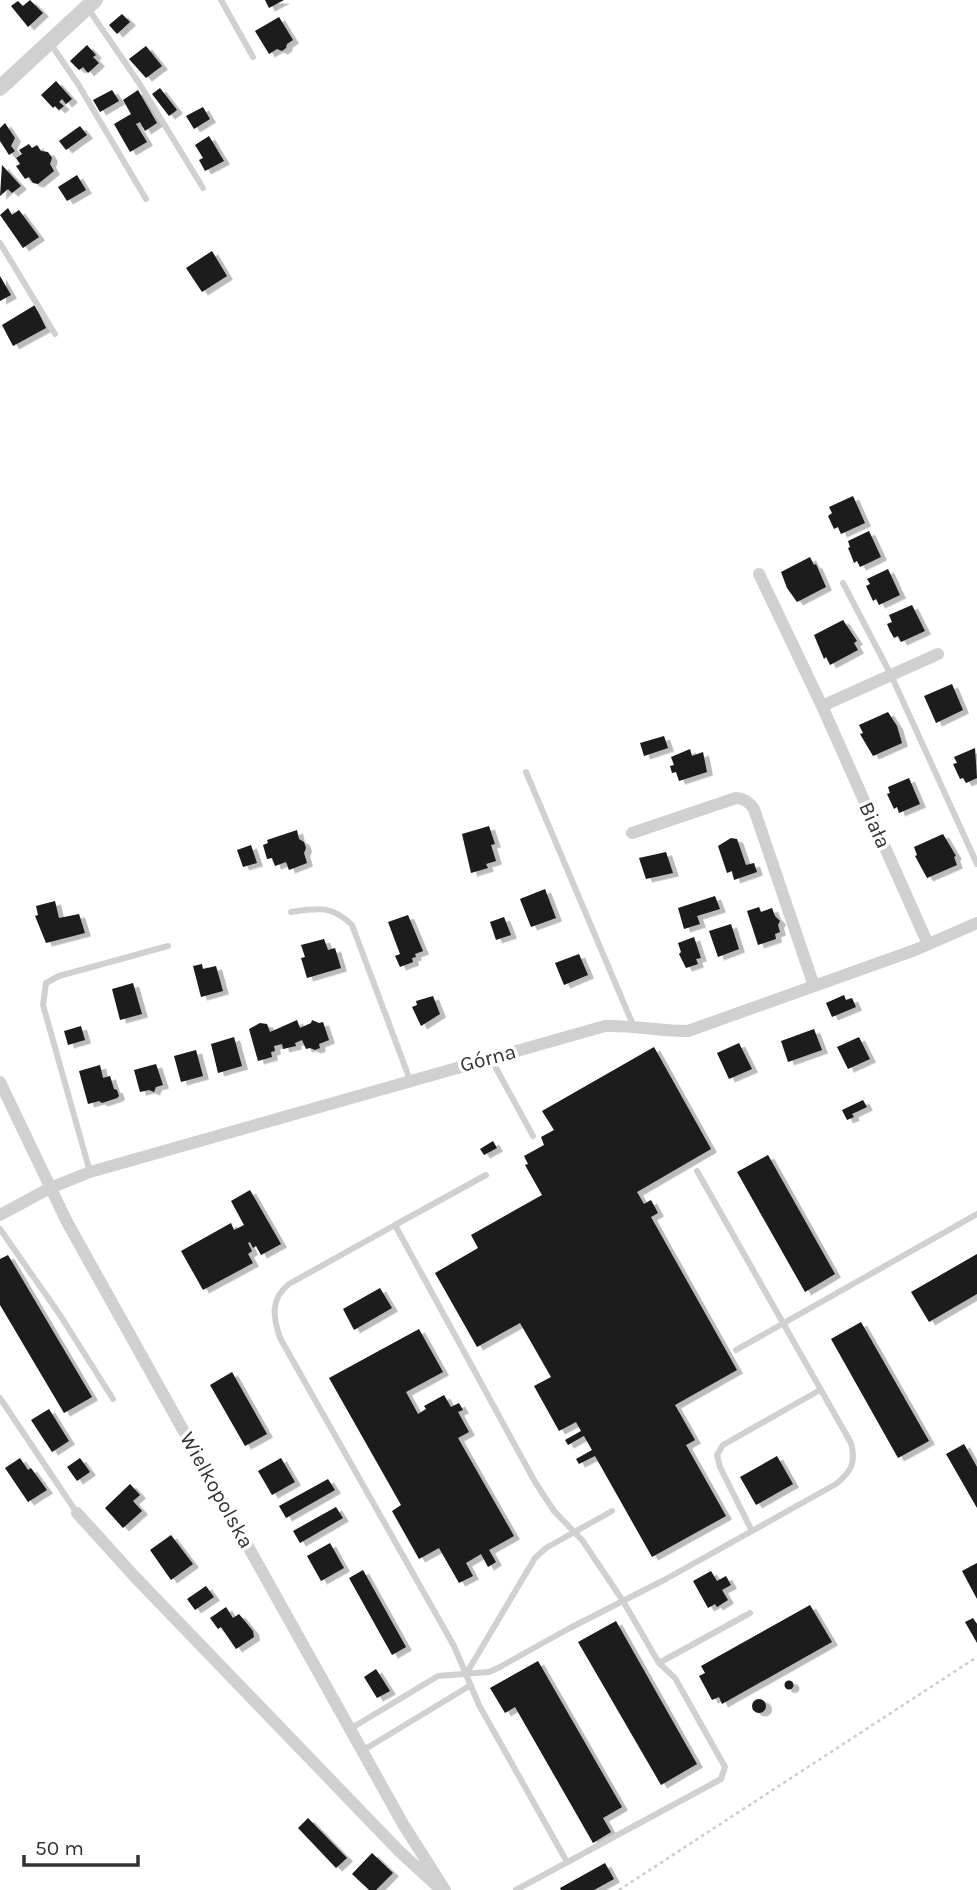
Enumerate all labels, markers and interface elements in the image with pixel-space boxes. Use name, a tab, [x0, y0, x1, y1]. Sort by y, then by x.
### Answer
street label: Biała	[854, 798, 896, 852]
street label: Górna	[457, 1039, 519, 1077]
street label: Wielkopolska	[175, 1428, 259, 1552]
scale bar	[24, 1824, 138, 1868]
text: 50 m	[35, 1836, 84, 1860]

